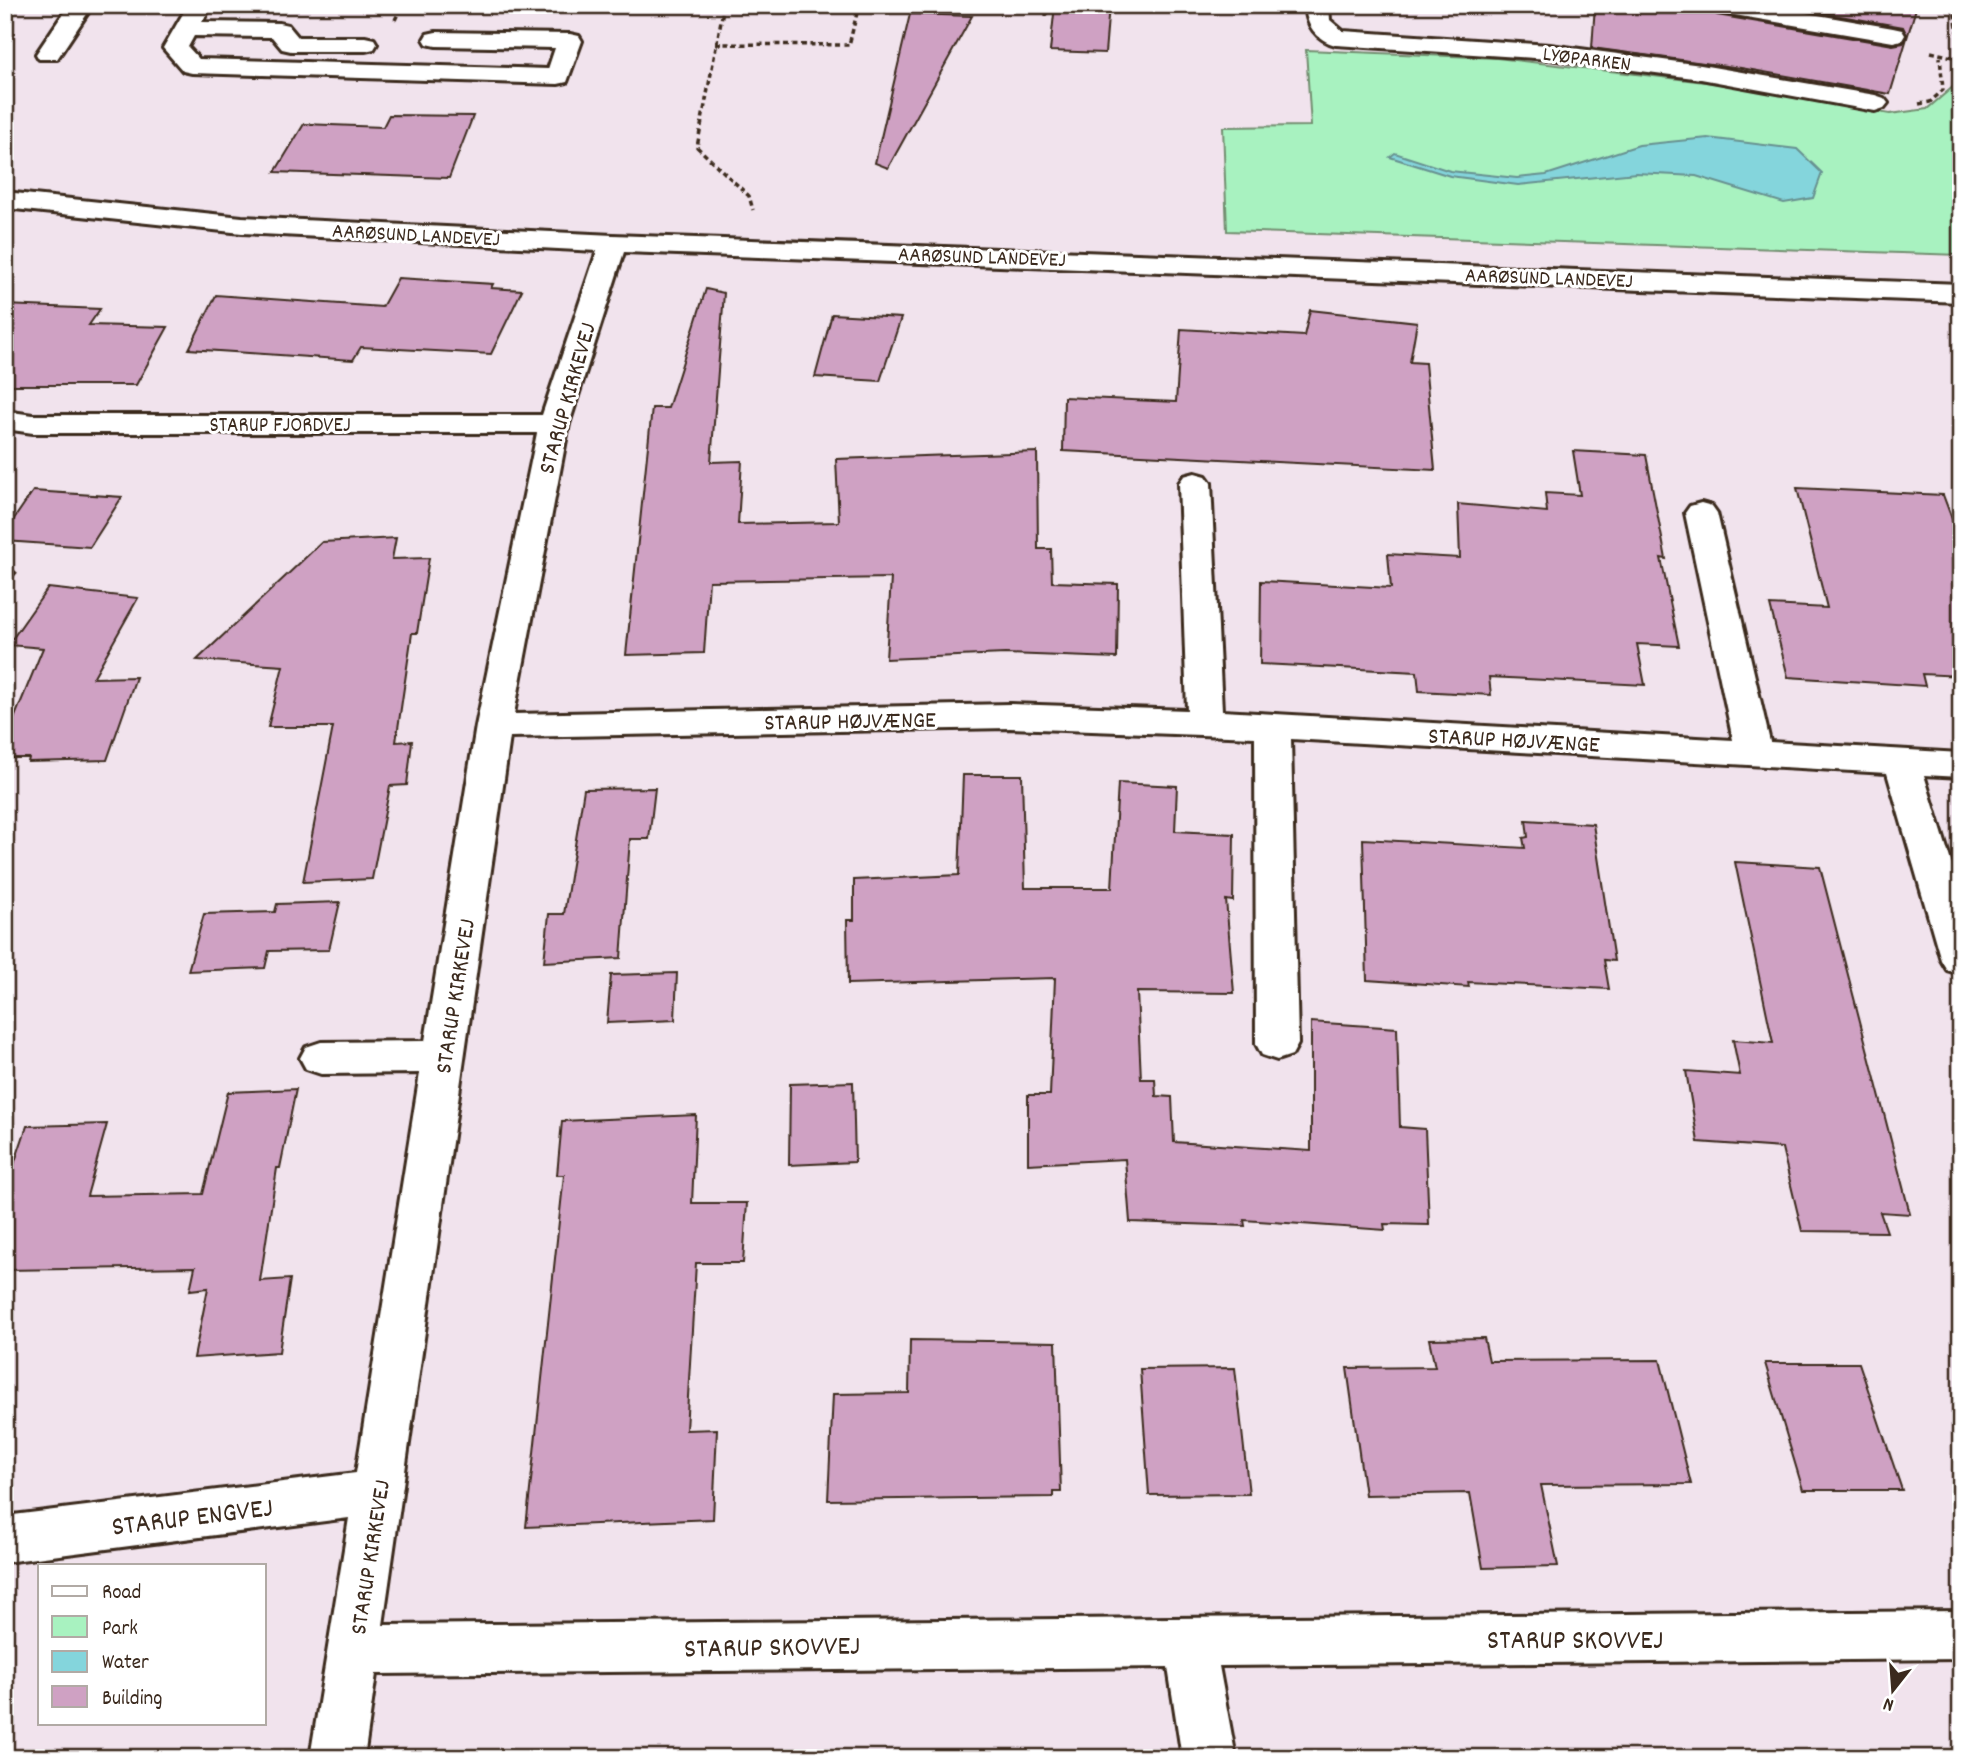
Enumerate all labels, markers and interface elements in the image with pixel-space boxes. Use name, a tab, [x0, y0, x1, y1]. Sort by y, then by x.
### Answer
street label: LYØPARKEN	[1541, 41, 1632, 81]
street label: AARØSUND LANDEVEJ	[331, 218, 501, 256]
street label: AARØSUND LANDEVEJ	[897, 241, 1066, 277]
street label: AARØSUND LANDEVEJ	[1464, 262, 1633, 298]
street label: STARUP KIRKEVEJ	[531, 319, 607, 479]
street label: STARUP FJORDVEJ	[209, 412, 351, 442]
street label: STARUP HØJVÆNGE	[764, 705, 936, 741]
street label: STARUP HØJVÆNGE	[1427, 721, 1601, 763]
street label: STARUP KIRKEVEJ	[428, 917, 486, 1076]
street label: STARUP KIRKEVEJ	[343, 1478, 401, 1637]
street label: STARUP ENGVEJ	[110, 1490, 276, 1550]
legend	[38, 1564, 266, 1724]
text: Road	[102, 1579, 141, 1609]
text: Park	[102, 1615, 138, 1645]
street label: STARUP SKOVVEJ	[1487, 1623, 1663, 1663]
street label: STARUP SKOVVEJ	[684, 1628, 861, 1672]
text: Water	[102, 1649, 149, 1679]
north arrow	[1857, 1654, 1927, 1724]
text: Building	[102, 1685, 162, 1715]
text: N	[1881, 1689, 1897, 1717]

